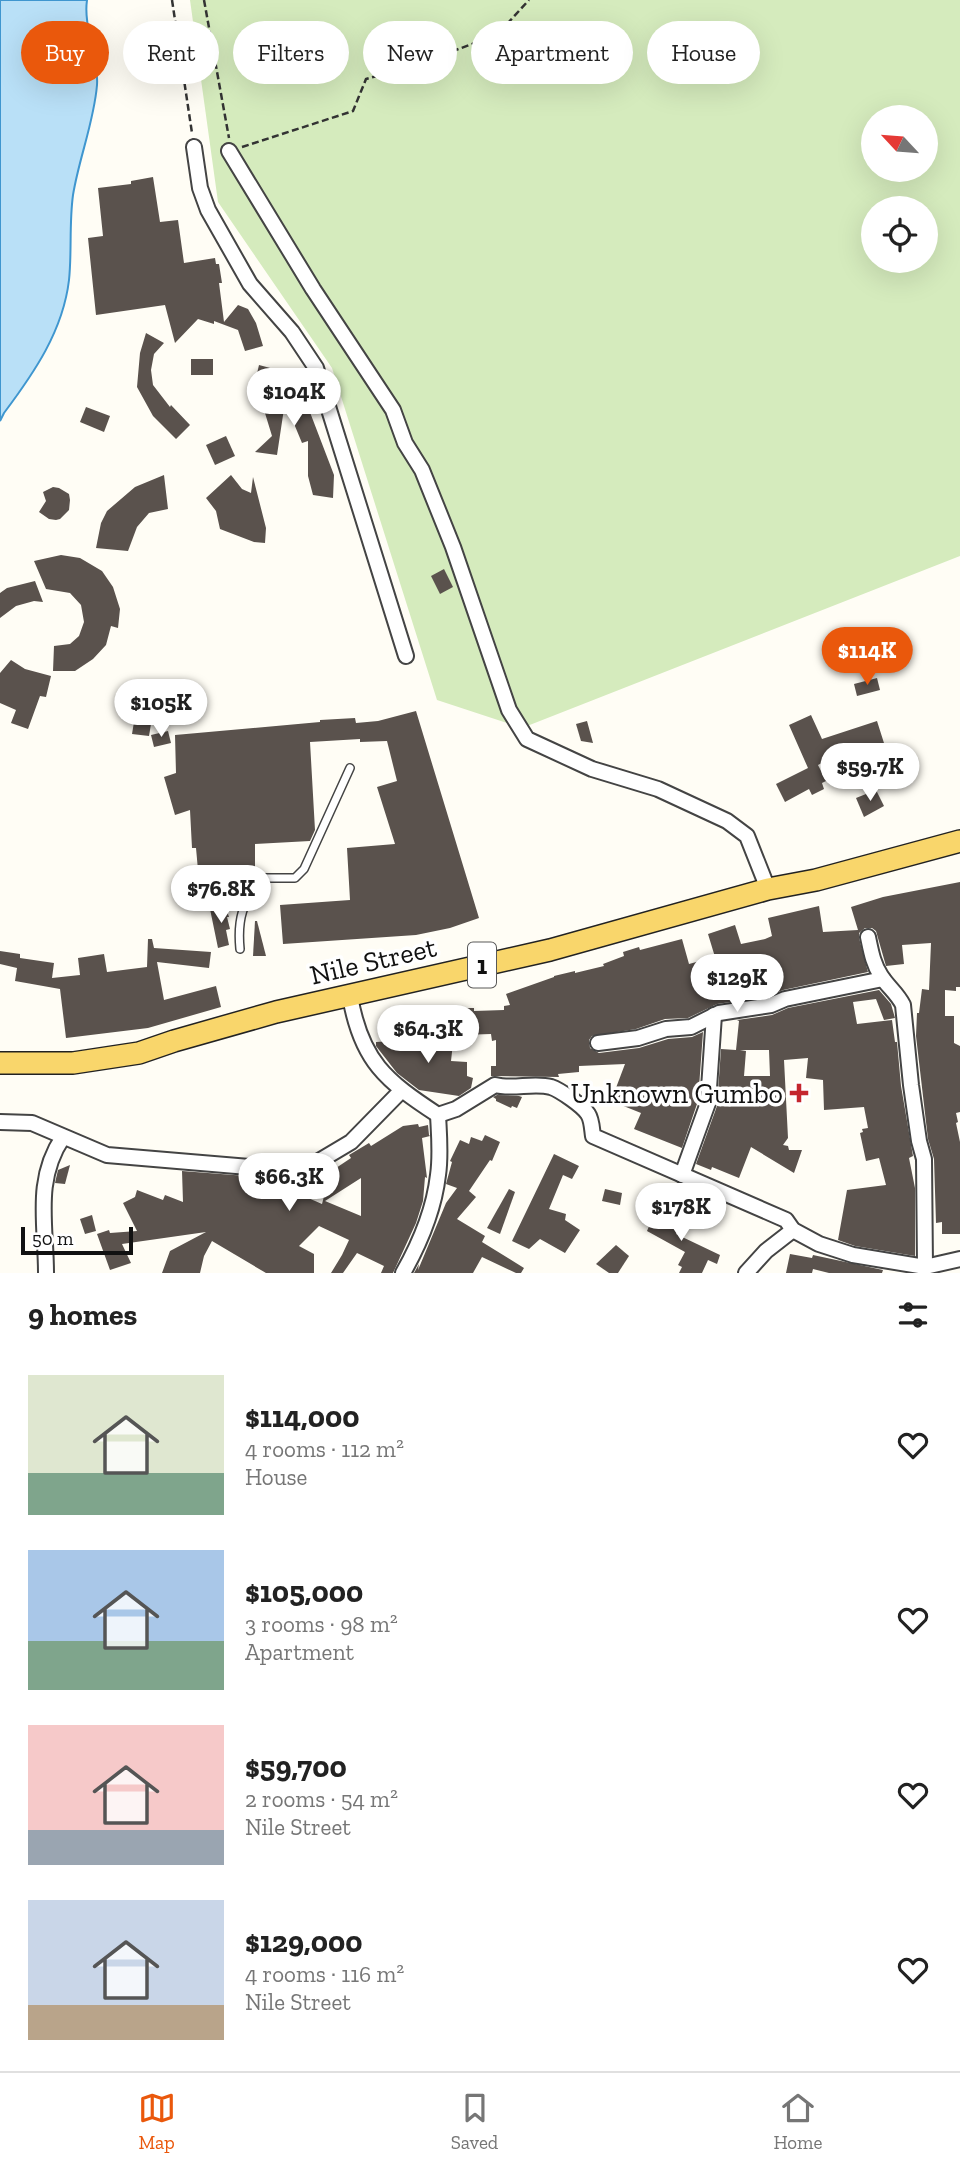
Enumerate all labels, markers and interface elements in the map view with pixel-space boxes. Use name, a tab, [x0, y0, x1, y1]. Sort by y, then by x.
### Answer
chip: Buy	[21, 21, 109, 84]
chip: Rent	[123, 21, 219, 84]
chip: Filters	[233, 21, 349, 84]
chip: New	[363, 21, 457, 84]
chip: Apartment	[471, 21, 633, 84]
chip: House	[647, 21, 760, 84]
north arrow	[861, 105, 938, 182]
map controls	[861, 105, 938, 273]
button: locate	[861, 196, 938, 273]
pin: $104K	[245, 368, 343, 428]
text: $104K	[263, 377, 325, 405]
pin: $114K	[818, 628, 916, 687]
text: $114K	[838, 636, 896, 664]
pin: $105K	[112, 680, 210, 739]
text: $105K	[130, 688, 192, 716]
pin: $59.7K	[813, 744, 927, 803]
text: $59.7K	[836, 752, 904, 780]
pin: $76.8K	[164, 866, 278, 925]
text: $76.8K	[187, 874, 255, 902]
street label: Nile Street	[307, 930, 440, 992]
road number: 1	[468, 942, 496, 988]
pin: $129K	[688, 954, 786, 1014]
text: $129K	[707, 963, 767, 991]
pin: $64.3K	[371, 1006, 485, 1065]
text: $64.3K	[393, 1014, 463, 1042]
place label: Unknown Gumbo	[570, 1077, 783, 1110]
marker: Unknown Gumbo	[789, 1083, 809, 1103]
pin: $66.3K	[232, 1154, 346, 1213]
text: $66.3K	[255, 1162, 323, 1190]
pin: $178K	[632, 1184, 730, 1243]
text: $178K	[651, 1192, 711, 1220]
scale bar	[21, 1224, 133, 1256]
text: 50 m	[32, 1227, 73, 1250]
icon: filters	[894, 1296, 932, 1334]
text: 9 homes	[28, 1297, 137, 1333]
text: $114,000	[245, 1399, 360, 1435]
icon: home	[84, 1403, 168, 1487]
icon: heart	[894, 1426, 932, 1464]
text: 4 rooms · 112 m²	[245, 1435, 404, 1463]
text: House	[245, 1463, 307, 1491]
text: $105,000	[245, 1574, 363, 1610]
icon: home	[84, 1578, 168, 1662]
icon: heart	[894, 1601, 932, 1639]
text: 3 rooms · 98 m²	[245, 1610, 398, 1638]
text: Apartment	[245, 1638, 354, 1666]
text: $59,700	[245, 1749, 347, 1785]
icon: home	[84, 1753, 168, 1837]
icon: heart	[894, 1776, 932, 1814]
text: 2 rooms · 54 m²	[245, 1785, 398, 1813]
text: Nile Street	[245, 1813, 351, 1841]
text: $129,000	[245, 1924, 363, 1960]
icon: home	[84, 1928, 168, 2012]
icon: heart	[894, 1951, 932, 1989]
text: 4 rooms · 116 m²	[245, 1960, 404, 1988]
text: Nile Street	[245, 1988, 351, 2016]
tab: Map	[138, 2089, 176, 2154]
tab: Saved	[451, 2089, 498, 2154]
tab: Home	[773, 2089, 822, 2154]

